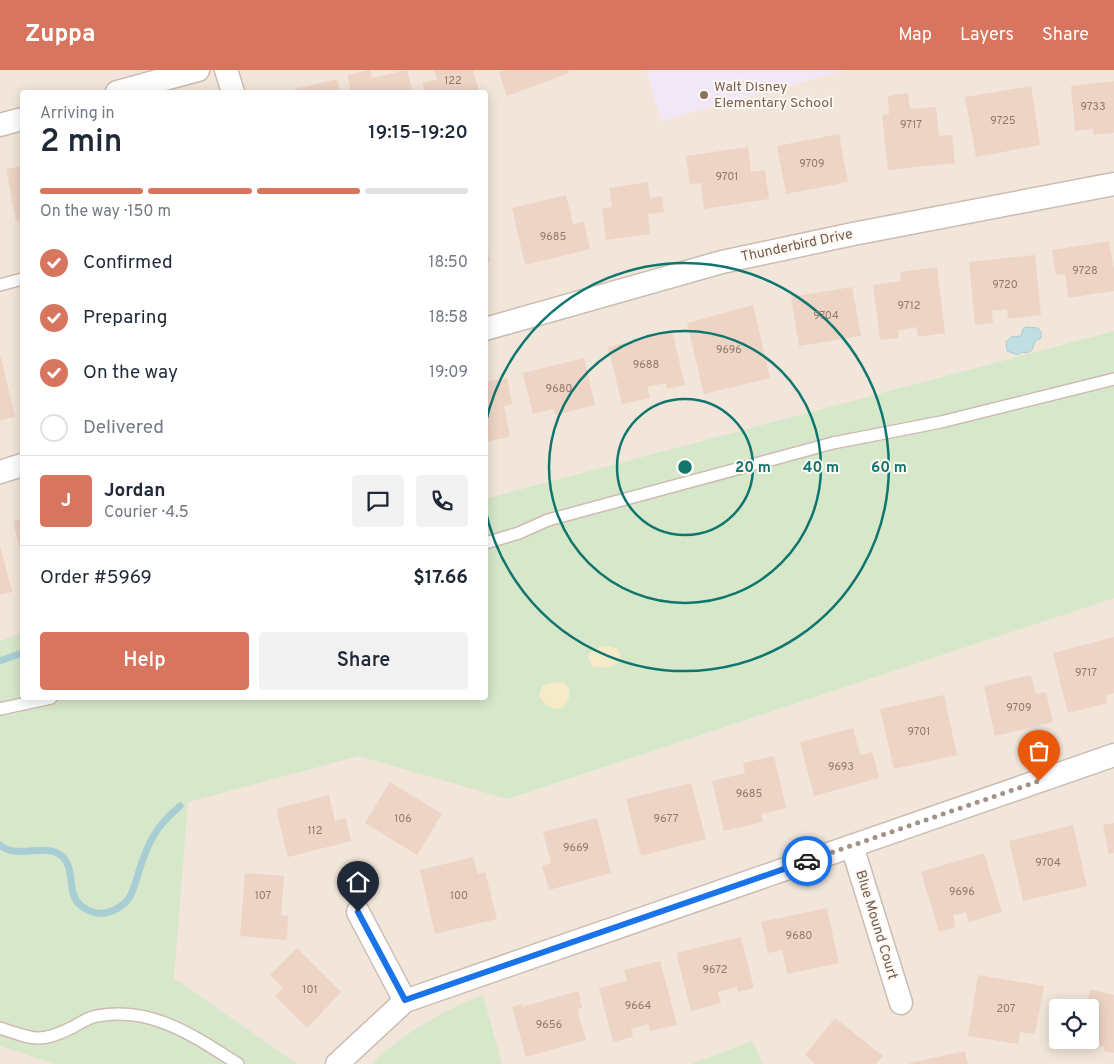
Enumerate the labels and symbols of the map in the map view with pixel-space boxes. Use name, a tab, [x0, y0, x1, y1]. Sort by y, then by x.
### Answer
house number: 122	[444, 74, 462, 88]
place label: Walt Disney Elementary School	[714, 79, 833, 112]
marker: Walt Disney Elementary School	[698, 89, 710, 101]
house number: 9733	[1080, 100, 1106, 114]
house number: 9725	[990, 114, 1016, 128]
house number: 9717	[900, 118, 922, 132]
house number: 9709	[799, 157, 825, 171]
house number: 9701	[716, 170, 738, 184]
street label: Thunderbird Drive	[740, 226, 854, 266]
house number: 9685	[540, 230, 567, 244]
house number: 9728	[1072, 264, 1098, 278]
house number: 9720	[992, 278, 1018, 292]
house number: 9712	[897, 299, 921, 313]
house number: 9704	[813, 309, 839, 323]
house number: 9696	[716, 343, 742, 357]
house number: 9688	[633, 358, 659, 372]
house number: 9680	[546, 382, 572, 396]
centre of rings	[676, 458, 694, 476]
text: 20 m	[735, 459, 771, 478]
text: 40 m	[803, 459, 839, 478]
text: 60 m	[871, 459, 907, 478]
house number: 9717	[1075, 666, 1097, 680]
house number: 9709	[1006, 701, 1032, 715]
house number: 9701	[908, 725, 930, 739]
pin	[1018, 730, 1060, 781]
house number: 9693	[828, 760, 854, 774]
house number: 9685	[736, 787, 763, 801]
house number: 106	[394, 812, 412, 826]
house number: 9677	[654, 812, 679, 826]
house number: 112	[308, 824, 322, 838]
courier	[782, 836, 832, 886]
house number: 9669	[563, 841, 589, 855]
house number: 9704	[1035, 856, 1061, 870]
pin	[337, 861, 379, 912]
street label: Blue Mound Court	[851, 868, 901, 982]
house number: 9696	[949, 885, 975, 899]
house number: 107	[255, 889, 272, 903]
house number: 100	[450, 889, 468, 903]
house number: 9680	[786, 929, 812, 943]
house number: 9672	[702, 963, 728, 977]
house number: 101	[302, 983, 318, 997]
house number: 9664	[625, 999, 651, 1013]
house number: 207	[996, 1002, 1016, 1016]
house number: 9656	[536, 1018, 562, 1032]

